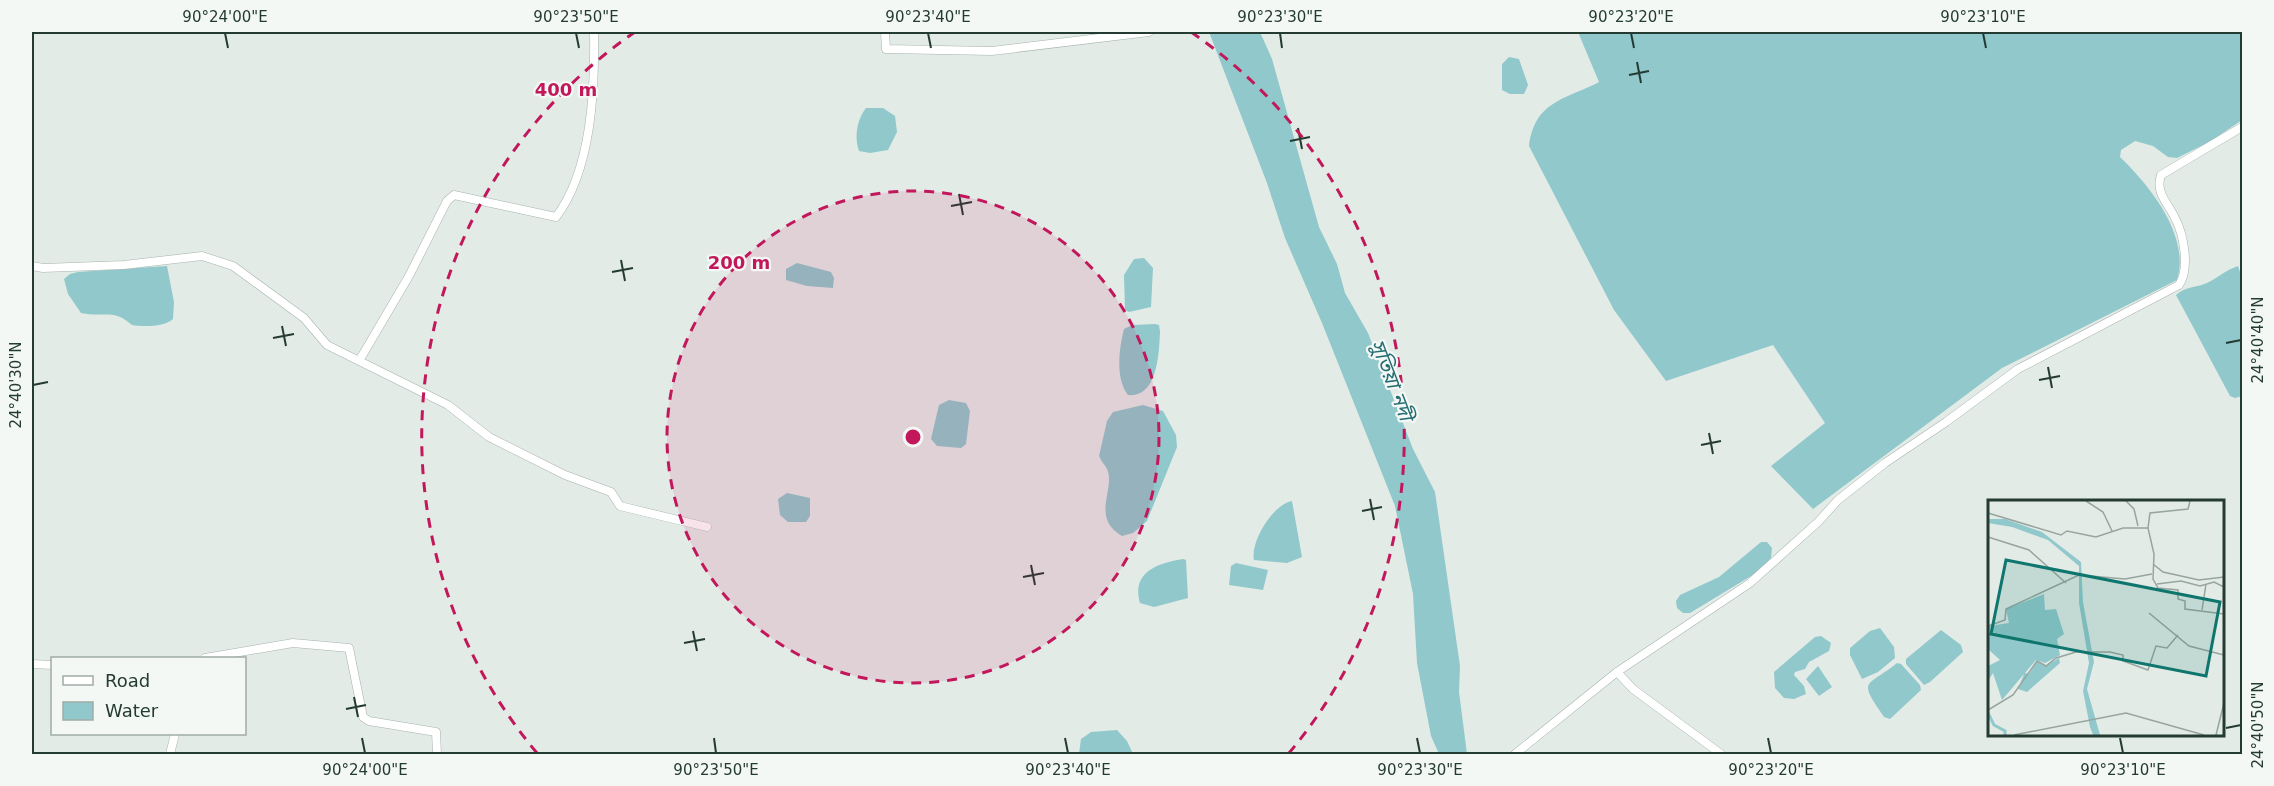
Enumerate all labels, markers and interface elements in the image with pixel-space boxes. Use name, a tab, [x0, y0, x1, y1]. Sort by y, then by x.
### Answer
text: 90°24'00"E	[182, 8, 268, 26]
text: 90°23'50"E	[533, 8, 619, 26]
text: 90°23'40"E	[885, 8, 971, 26]
text: 90°23'30"E	[1237, 8, 1323, 26]
text: 90°23'20"E	[1588, 8, 1674, 26]
text: 90°23'10"E	[1940, 8, 2026, 26]
text: 400 m	[535, 79, 597, 100]
text: 200 m	[708, 252, 770, 273]
text: 24°40'40"N	[2249, 296, 2267, 384]
water label: সুতিয়া নদী	[1366, 336, 1420, 427]
text: 24°40'30"N	[7, 341, 25, 429]
centre of rings	[903, 427, 923, 447]
inset map	[1988, 500, 2223, 735]
legend	[51, 657, 246, 735]
text: Road	[105, 670, 150, 691]
text: 24°40'50"N	[2249, 681, 2267, 769]
text: Water	[105, 700, 159, 721]
text: 90°24'00"E	[322, 761, 408, 779]
text: 90°23'50"E	[673, 761, 759, 779]
text: 90°23'40"E	[1025, 761, 1111, 779]
text: 90°23'30"E	[1377, 761, 1463, 779]
text: 90°23'20"E	[1728, 761, 1814, 779]
text: 90°23'10"E	[2080, 761, 2166, 779]

